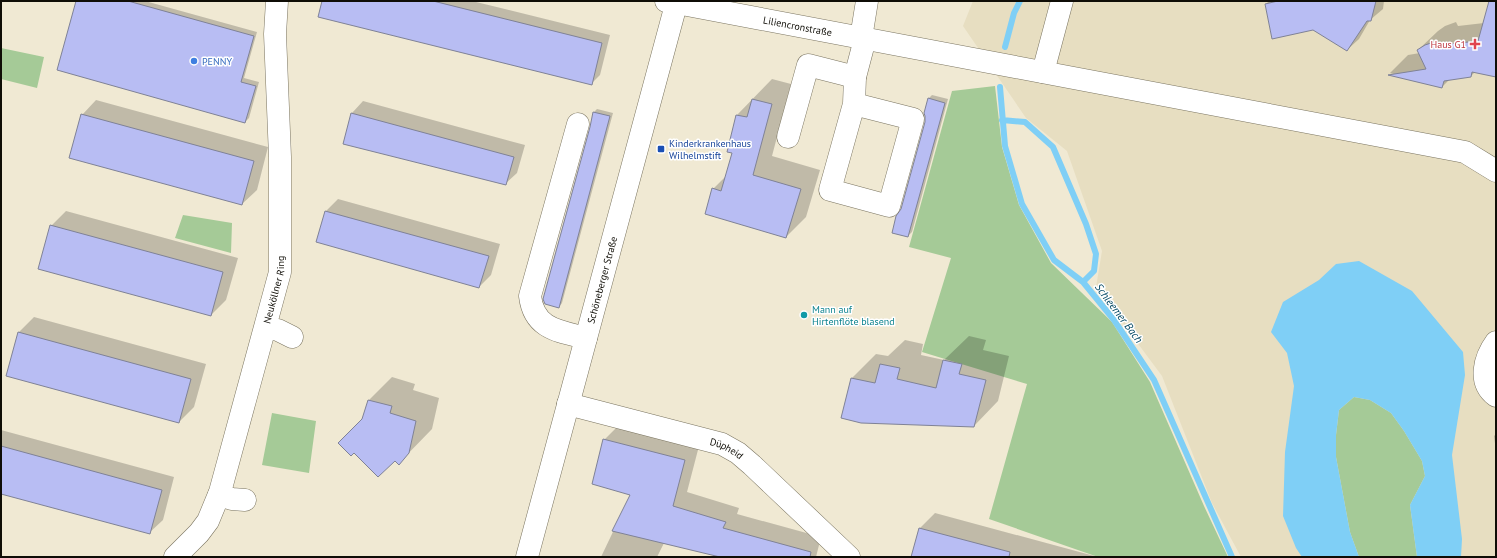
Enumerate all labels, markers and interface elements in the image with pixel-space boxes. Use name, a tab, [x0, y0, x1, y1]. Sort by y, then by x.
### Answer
street label: Liliencronstraße	[762, 13, 833, 39]
place label: Haus G1	[1430, 38, 1466, 51]
marker: Haus G1	[1469, 38, 1481, 50]
place label: PENNY	[202, 55, 232, 68]
marker: PENNY	[189, 56, 199, 66]
place label: Kinderkrankenhaus Wilhelmstift	[669, 137, 751, 162]
marker: Kinderkrankenhaus Wilhelmstift	[656, 144, 666, 154]
street label: Schöneberger Straße	[584, 235, 620, 325]
street label: Neuköllner Ring	[260, 256, 287, 325]
water label: Schleemer Bach	[1092, 280, 1146, 346]
place label: Mann auf Hirtenflöte blasend	[812, 303, 895, 328]
marker: Mann auf Hirtenflöte blasend	[799, 310, 809, 320]
street label: Düpheid	[709, 435, 746, 462]

